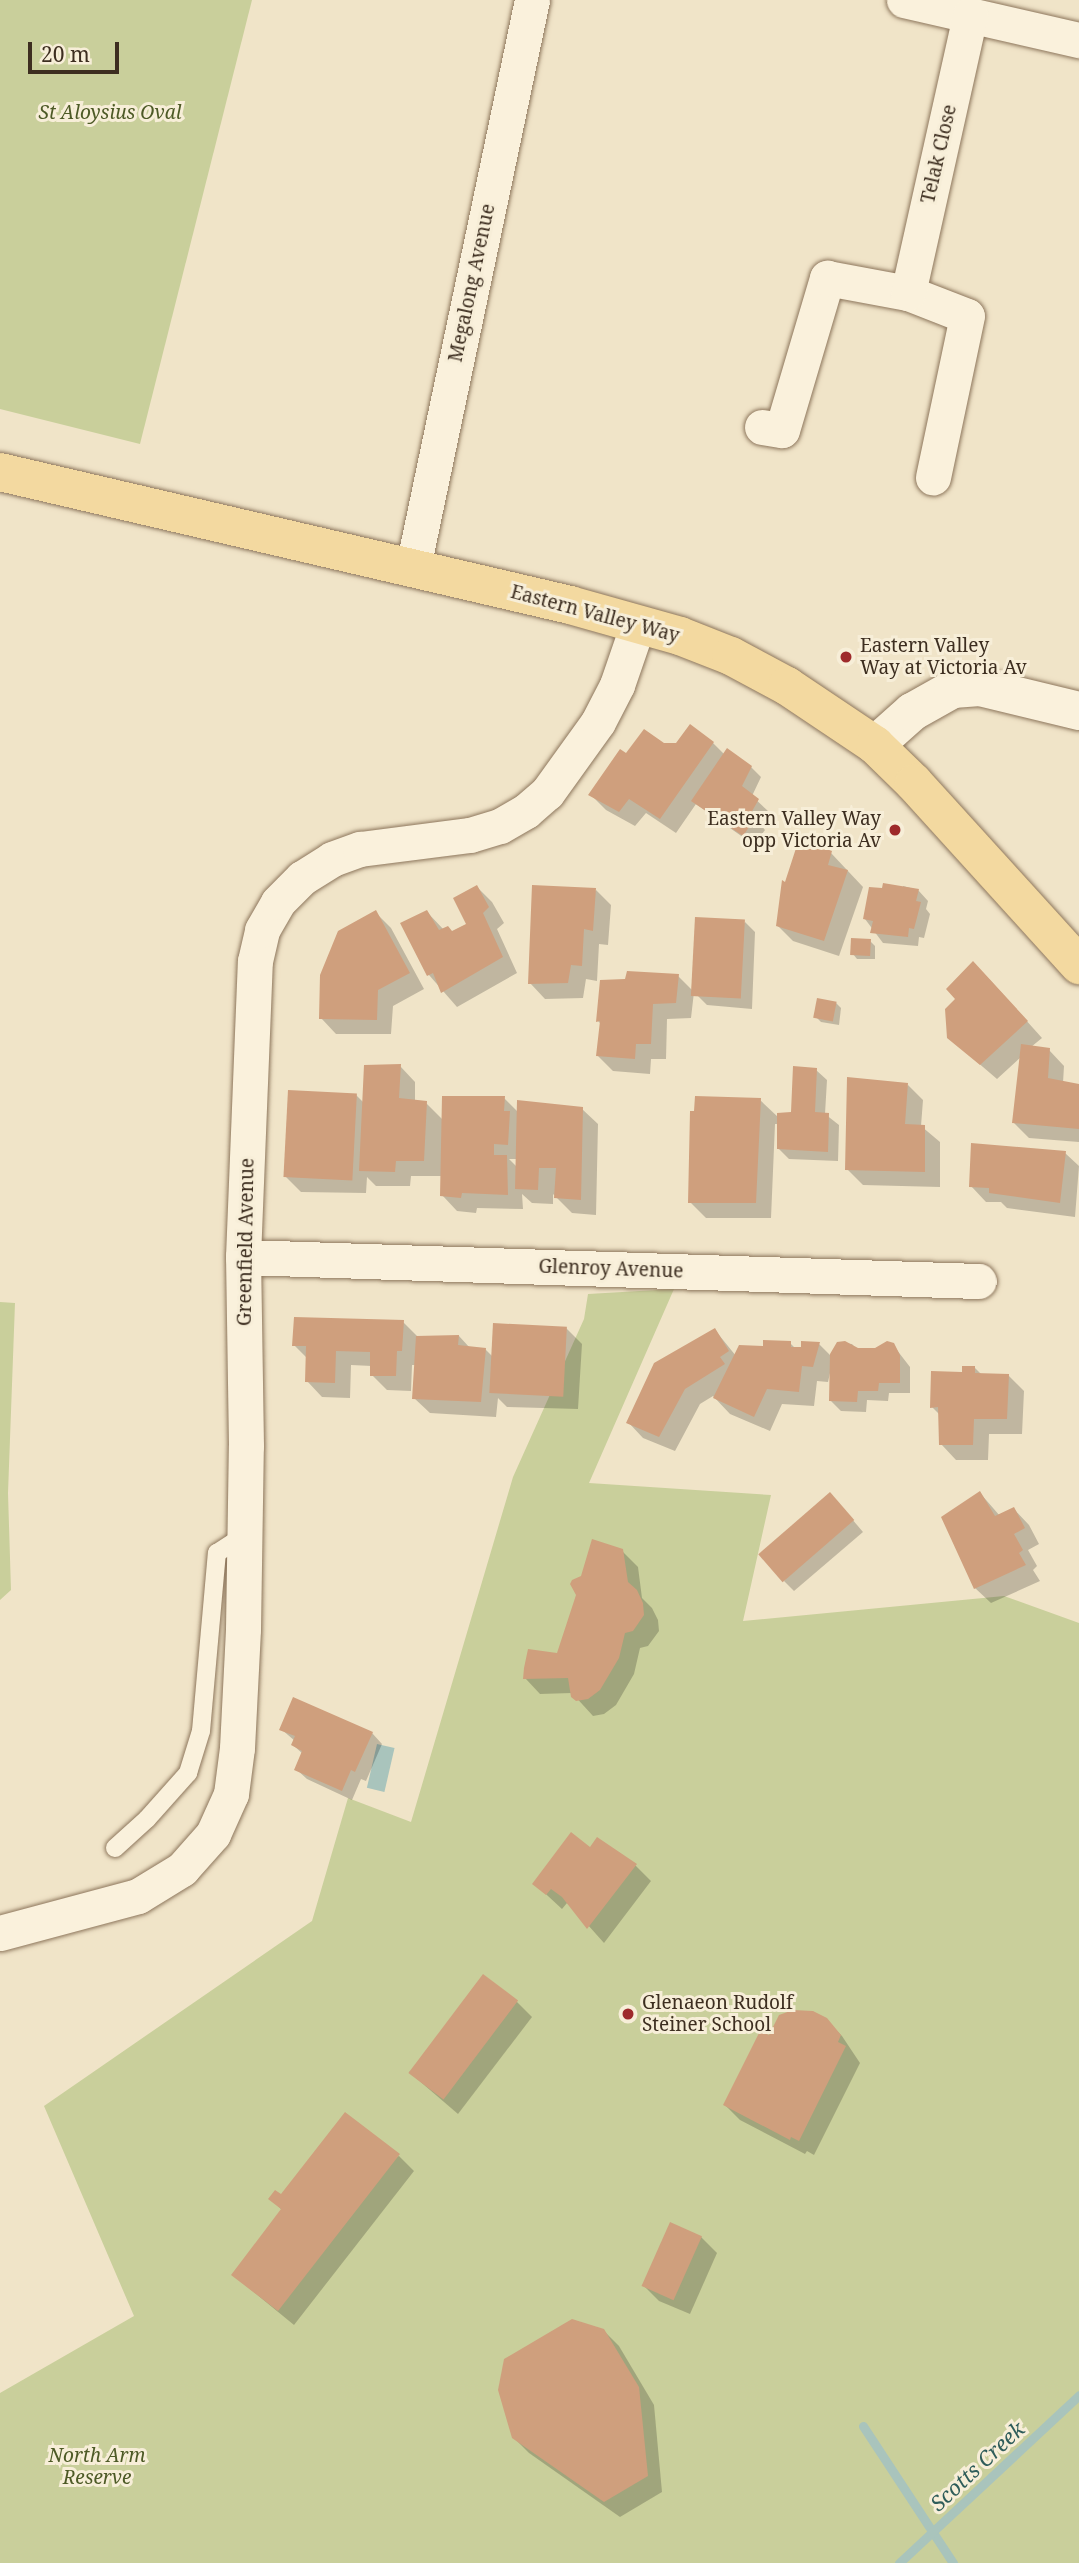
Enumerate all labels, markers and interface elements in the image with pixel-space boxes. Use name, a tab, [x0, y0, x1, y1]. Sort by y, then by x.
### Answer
scale bar	[32, 28, 122, 72]
text: 20 m	[41, 40, 90, 68]
park label: St Aloysius Oval	[39, 102, 181, 124]
street label: Telak Close	[917, 102, 961, 206]
street label: Megalong Avenue	[444, 202, 500, 364]
street label: Eastern Valley Way	[508, 581, 682, 647]
place label: Eastern Valley Way at Victoria Av	[860, 635, 1027, 679]
marker: Eastern Valley Way at Victoria Av	[838, 649, 854, 665]
place label: Eastern Valley Way opp Victoria Av	[707, 808, 881, 852]
marker: Eastern Valley Way opp Victoria Av	[887, 822, 903, 838]
street label: Greenfield Avenue	[233, 1158, 259, 1326]
street label: Glenroy Avenue	[538, 1255, 684, 1283]
place label: Glenaeon Rudolf Steiner School	[642, 1992, 793, 2036]
marker: Glenaeon Rudolf Steiner School	[620, 2006, 636, 2022]
water label: Scotts Creek	[925, 2416, 1029, 2516]
park label: North Arm Reserve	[49, 2445, 145, 2489]

